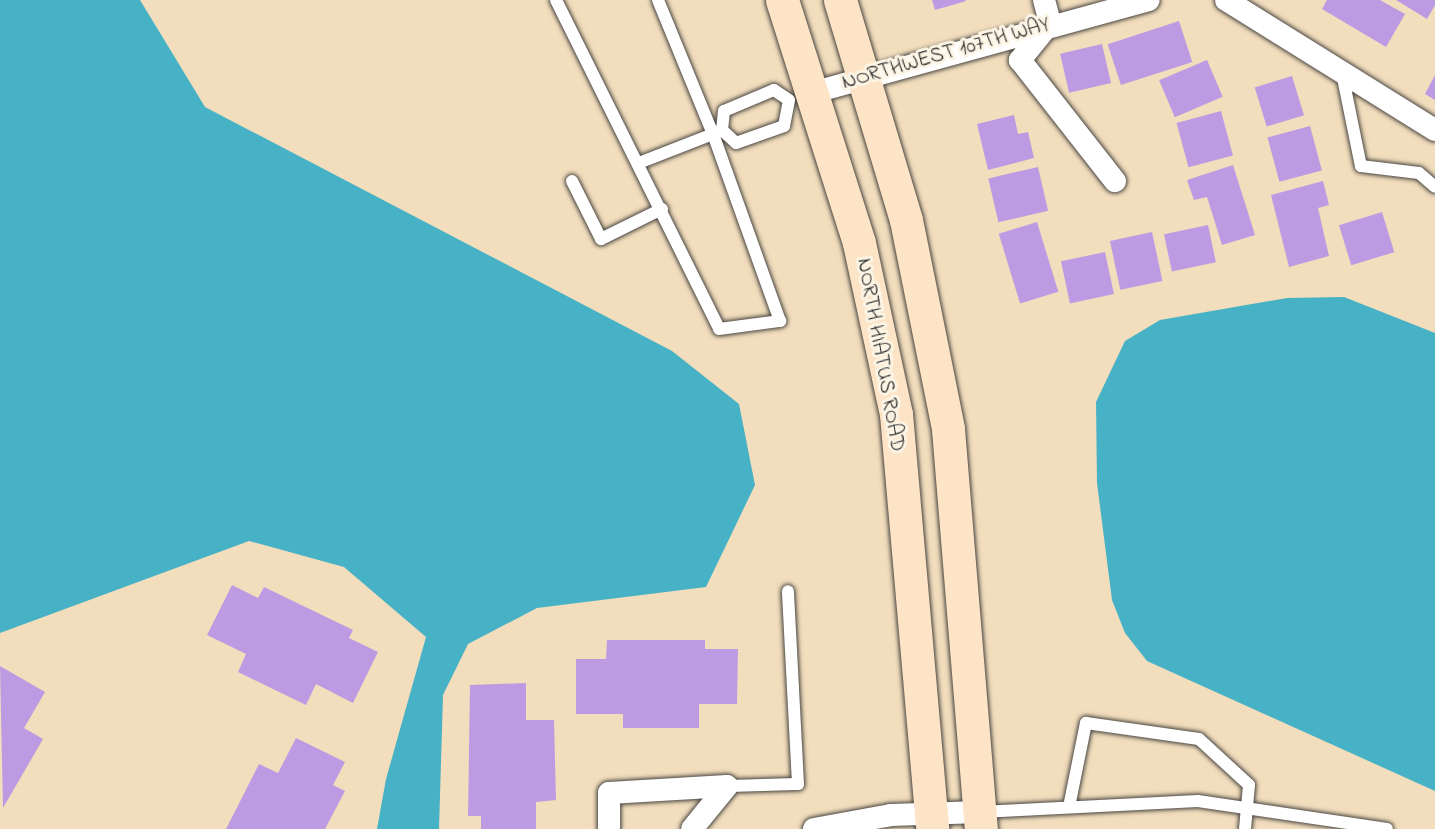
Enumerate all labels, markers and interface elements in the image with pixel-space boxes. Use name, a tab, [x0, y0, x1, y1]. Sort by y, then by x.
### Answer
street label: NORTHWEST 107TH WAY	[839, 12, 1053, 96]
street label: NORTH HIATUS ROAD	[851, 256, 909, 454]

